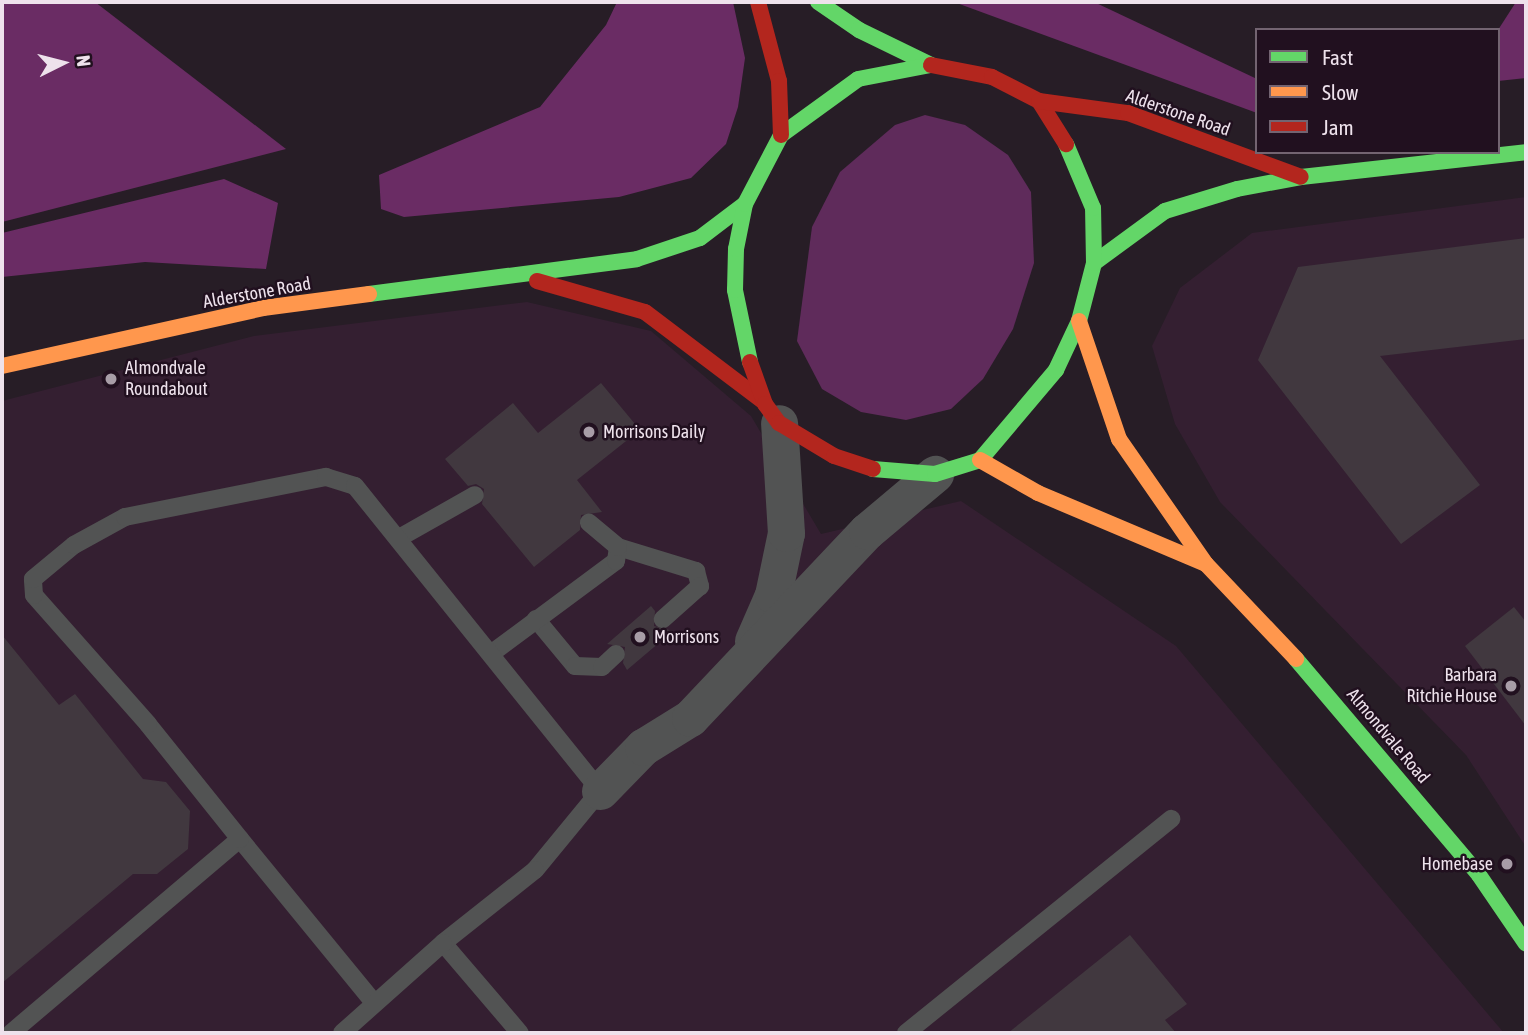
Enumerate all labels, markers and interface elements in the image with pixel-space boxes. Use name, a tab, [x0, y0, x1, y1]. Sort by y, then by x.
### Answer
north arrow	[28, 28, 98, 98]
legend	[1255, 28, 1500, 154]
text: Fast	[1322, 45, 1353, 69]
text: N	[72, 54, 95, 68]
text: Slow	[1322, 80, 1358, 104]
street label: Alderstone Road	[1123, 85, 1233, 141]
text: Jam	[1322, 115, 1354, 139]
street label: Alderstone Road	[201, 273, 313, 313]
place label: Almondvale Roundabout	[125, 358, 208, 400]
marker: Almondvale Roundabout	[103, 371, 119, 387]
place label: Morrisons Daily	[603, 421, 705, 443]
marker: Morrisons Daily	[581, 424, 597, 440]
place label: Morrisons	[654, 626, 719, 648]
marker: Morrisons	[632, 629, 648, 645]
place label: Barbara Ritchie House	[1407, 665, 1497, 708]
marker: Barbara Ritchie House	[1503, 678, 1519, 694]
street label: Almondvale Road	[1342, 684, 1434, 788]
place label: Homebase	[1422, 853, 1493, 875]
marker: Homebase	[1499, 856, 1515, 872]

